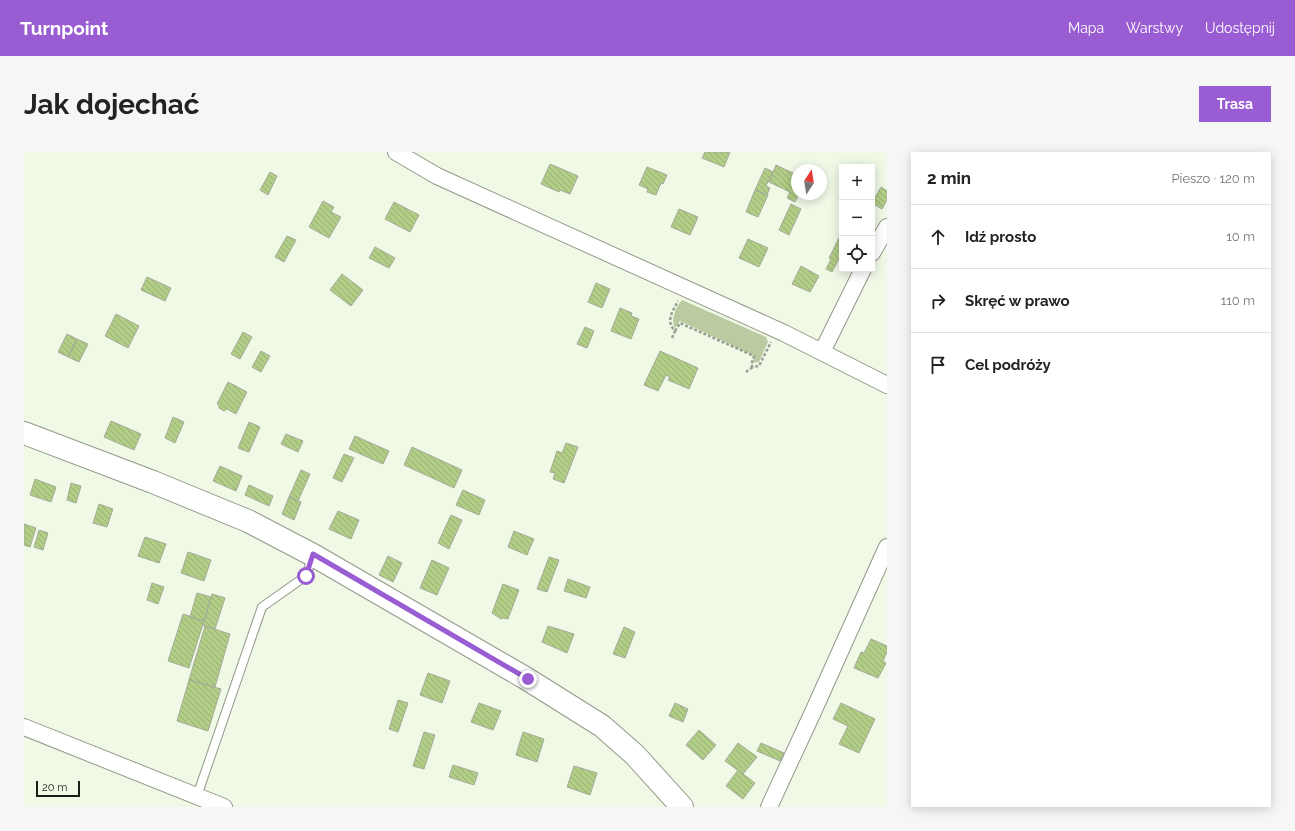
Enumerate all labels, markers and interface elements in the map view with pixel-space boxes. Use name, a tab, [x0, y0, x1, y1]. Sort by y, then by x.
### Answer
text: Turnpoint	[20, 17, 108, 39]
text: Mapa	[1068, 20, 1104, 36]
text: Warstwy	[1126, 20, 1183, 36]
text: Udostępnij	[1205, 20, 1275, 36]
button: Trasa	[1199, 86, 1271, 122]
text: Jak dojechać	[24, 88, 200, 121]
north arrow	[791, 164, 827, 200]
map controls	[839, 164, 875, 272]
button: +	[839, 164, 875, 200]
text: 2 min	[927, 168, 971, 188]
text: Pieszo · 120 m	[1172, 171, 1255, 186]
button: −	[839, 200, 875, 236]
icon: ahead	[927, 226, 949, 248]
text: Idź prosto	[965, 228, 1036, 246]
text: 10 m	[1226, 229, 1255, 244]
button: locate	[839, 236, 875, 272]
icon: right	[927, 290, 949, 312]
text: Skręć w prawo	[965, 292, 1070, 310]
text: 110 m	[1221, 293, 1255, 308]
icon: arrive	[927, 354, 949, 376]
text: Cel podróży	[965, 356, 1051, 374]
route start	[297, 567, 315, 585]
route end	[519, 670, 537, 688]
scale bar	[36, 779, 80, 798]
text: 20 m	[42, 781, 67, 794]

